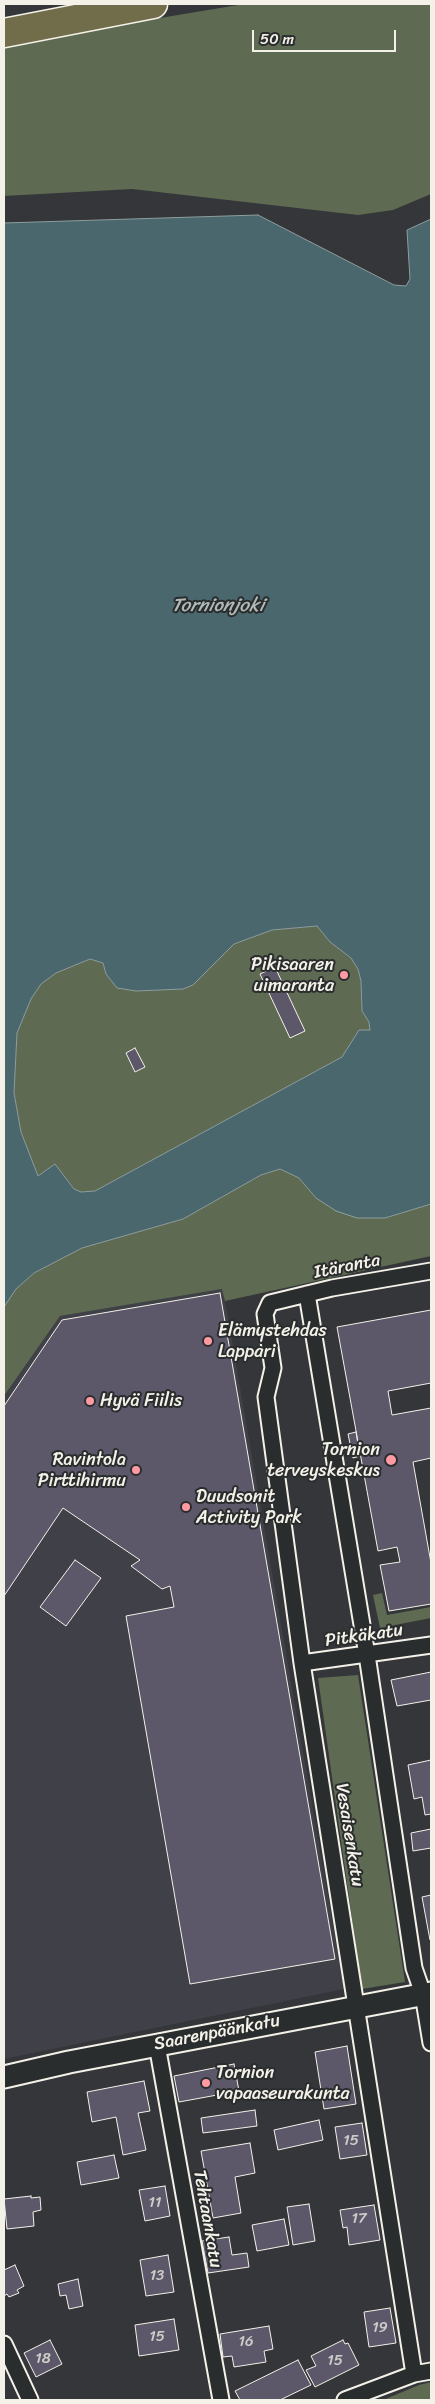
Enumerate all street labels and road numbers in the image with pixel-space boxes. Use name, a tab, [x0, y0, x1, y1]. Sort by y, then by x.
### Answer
street label: Itäranta	[312, 1250, 382, 1284]
street label: Pitkäkatu	[324, 1620, 404, 1652]
street label: Vesaisenkatu	[330, 1782, 368, 1888]
street label: Saarenpäänkatu	[152, 2010, 282, 2056]
street label: Tehtaankatu	[188, 2168, 226, 2270]

